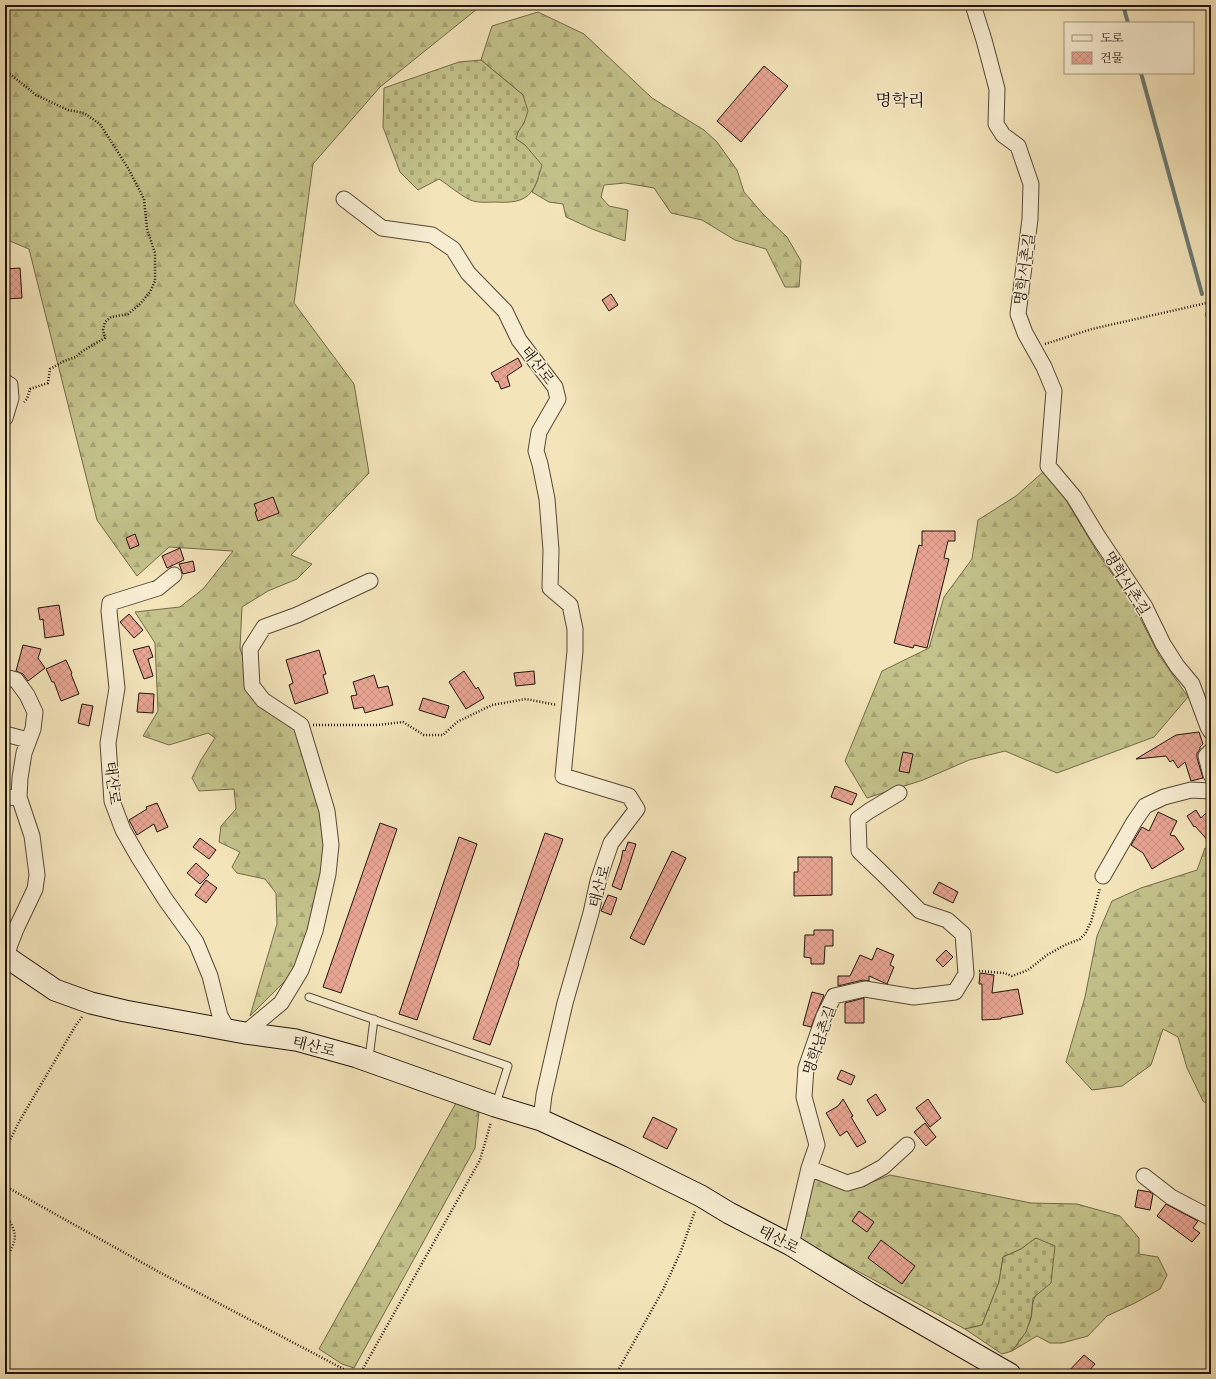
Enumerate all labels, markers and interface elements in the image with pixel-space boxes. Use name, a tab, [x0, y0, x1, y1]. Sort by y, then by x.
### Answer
legend	[1064, 22, 1194, 74]
text: 도로	[1100, 30, 1124, 46]
text: 건물	[1100, 50, 1124, 66]
district label: 명학리	[875, 89, 925, 111]
street label: 명학서촌길	[1010, 232, 1038, 306]
street label: 태산로	[517, 342, 559, 388]
street label: 명학서촌길	[1100, 547, 1154, 619]
street label: 태산로	[101, 760, 125, 806]
street label: 태산로	[584, 862, 614, 909]
street label: 명학남촌길	[798, 1003, 840, 1077]
street label: 태산로	[291, 1032, 338, 1061]
street label: 태산로	[755, 1220, 803, 1258]

